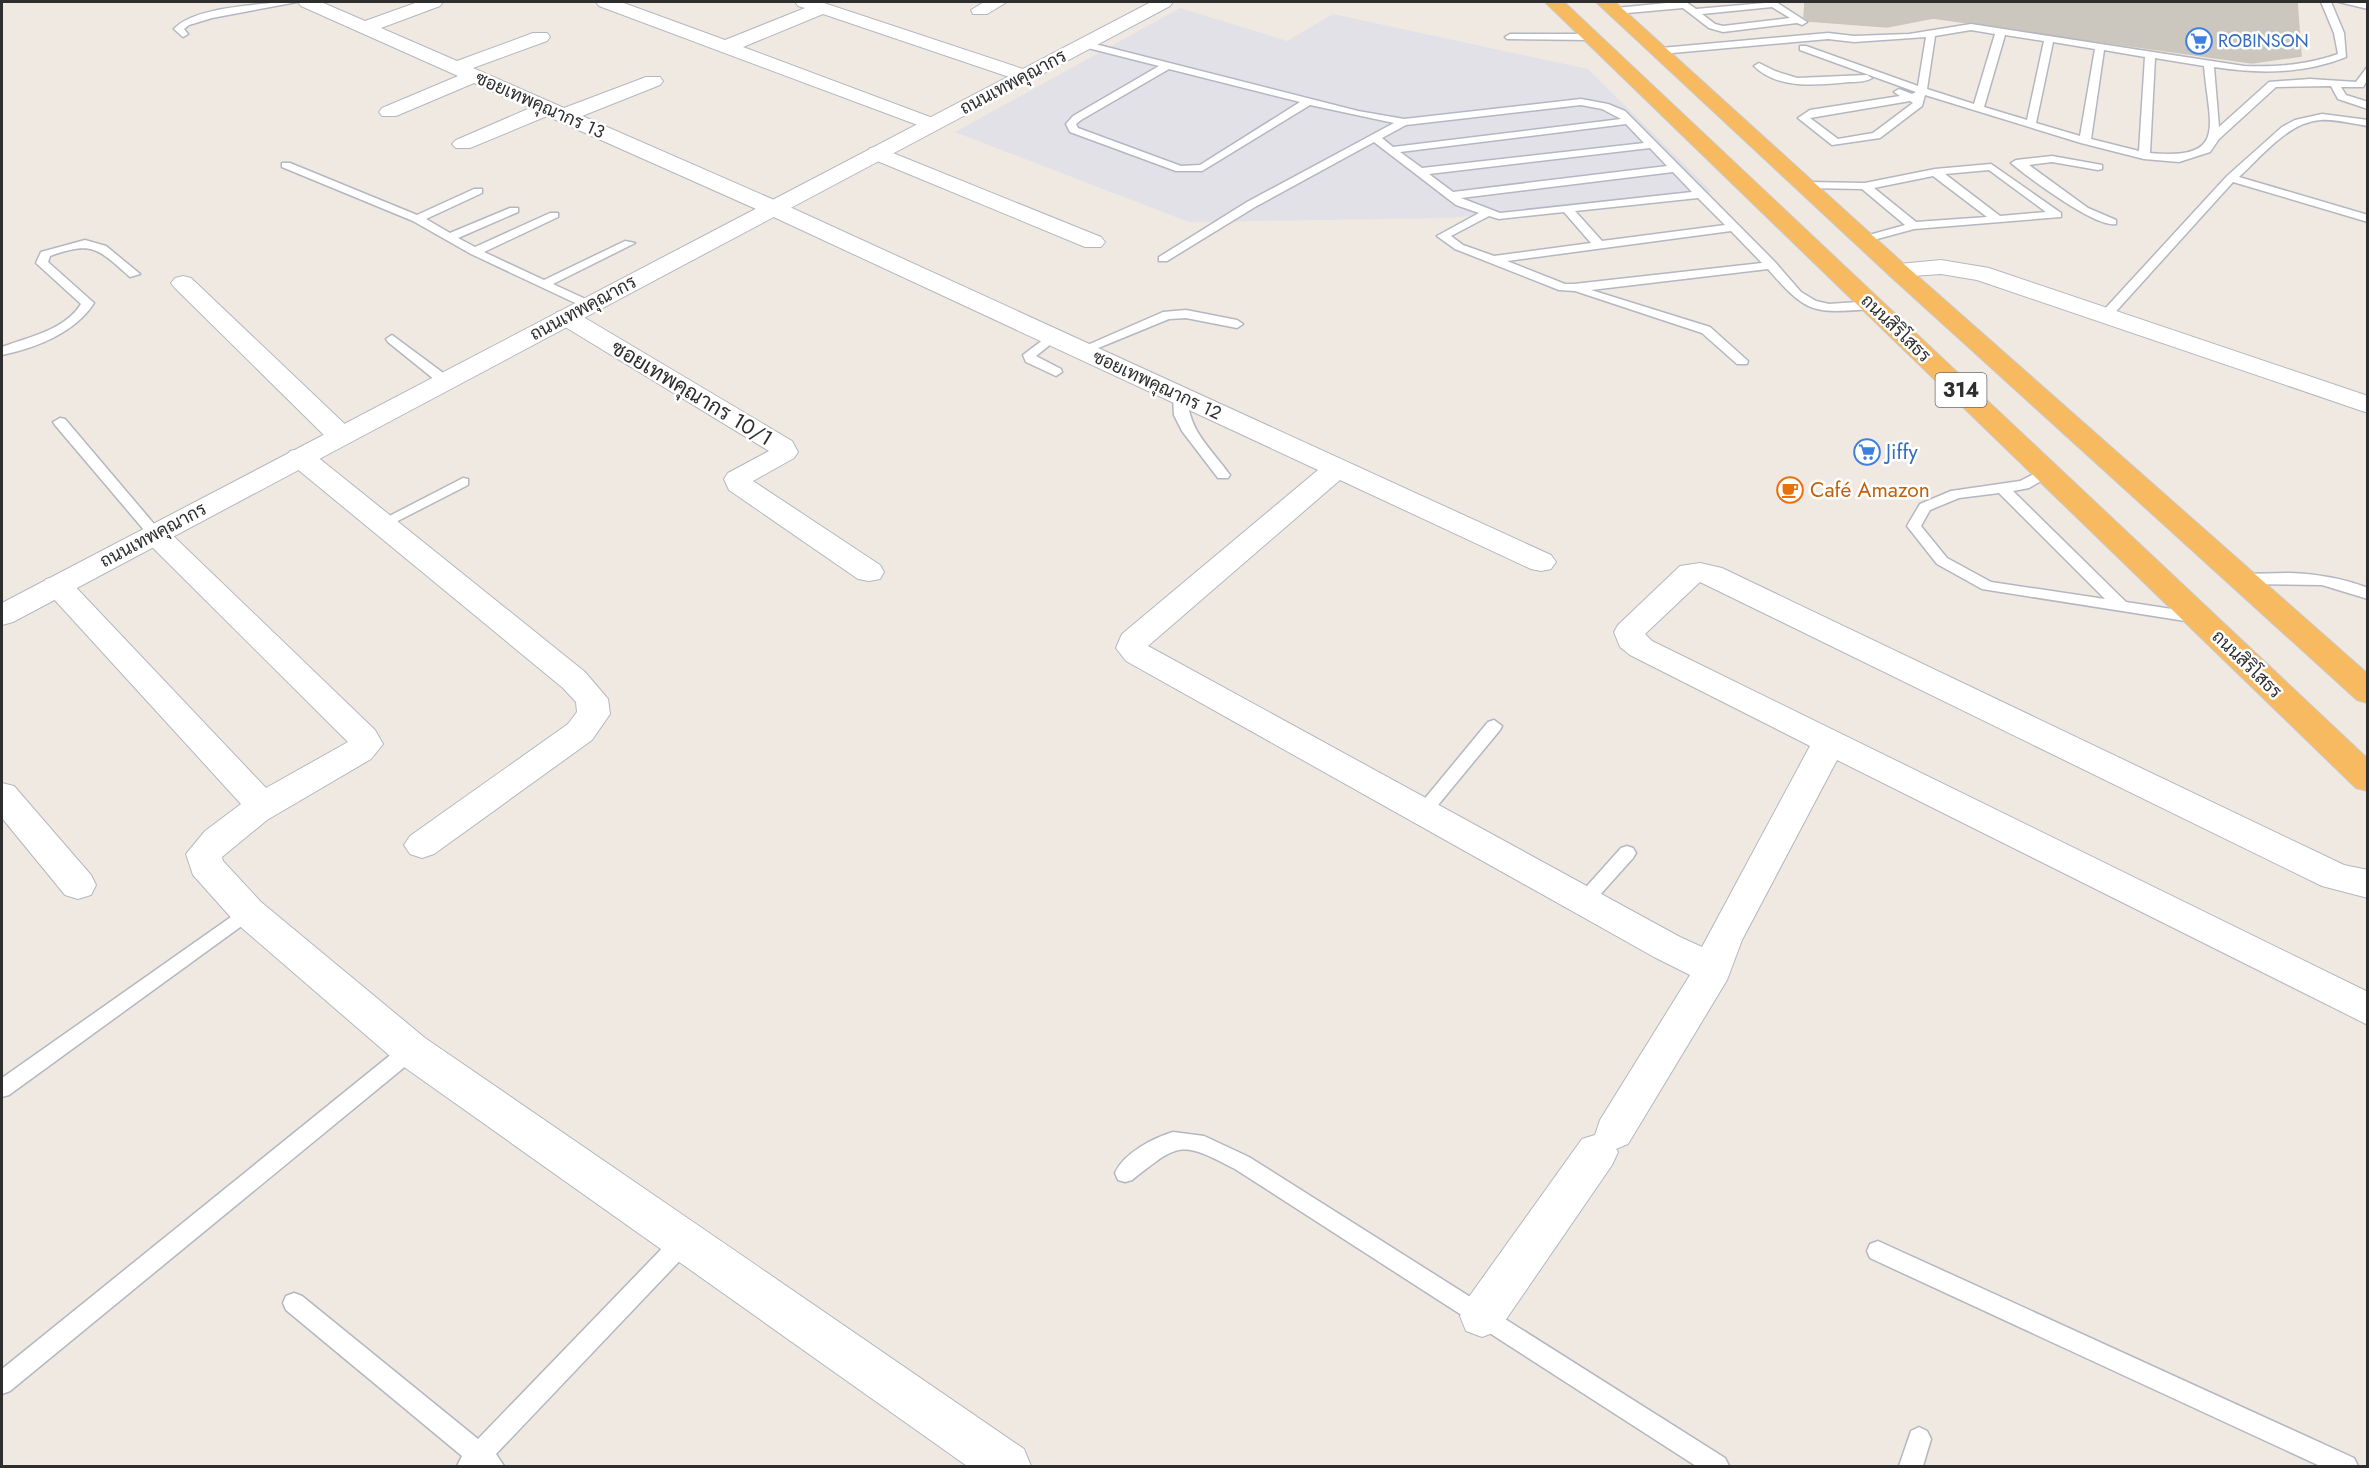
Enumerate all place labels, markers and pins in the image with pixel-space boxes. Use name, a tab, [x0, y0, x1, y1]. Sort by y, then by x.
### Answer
supermarket icon: ROBINSON	[2184, 26, 2214, 56]
place label: ROBINSON	[2218, 28, 2309, 54]
supermarket icon: Jiffy	[1852, 437, 1882, 467]
place label: Jiffy	[1883, 437, 1919, 467]
cafe icon: Café Amazon	[1775, 475, 1805, 505]
place label: Café Amazon	[1810, 475, 1930, 505]

